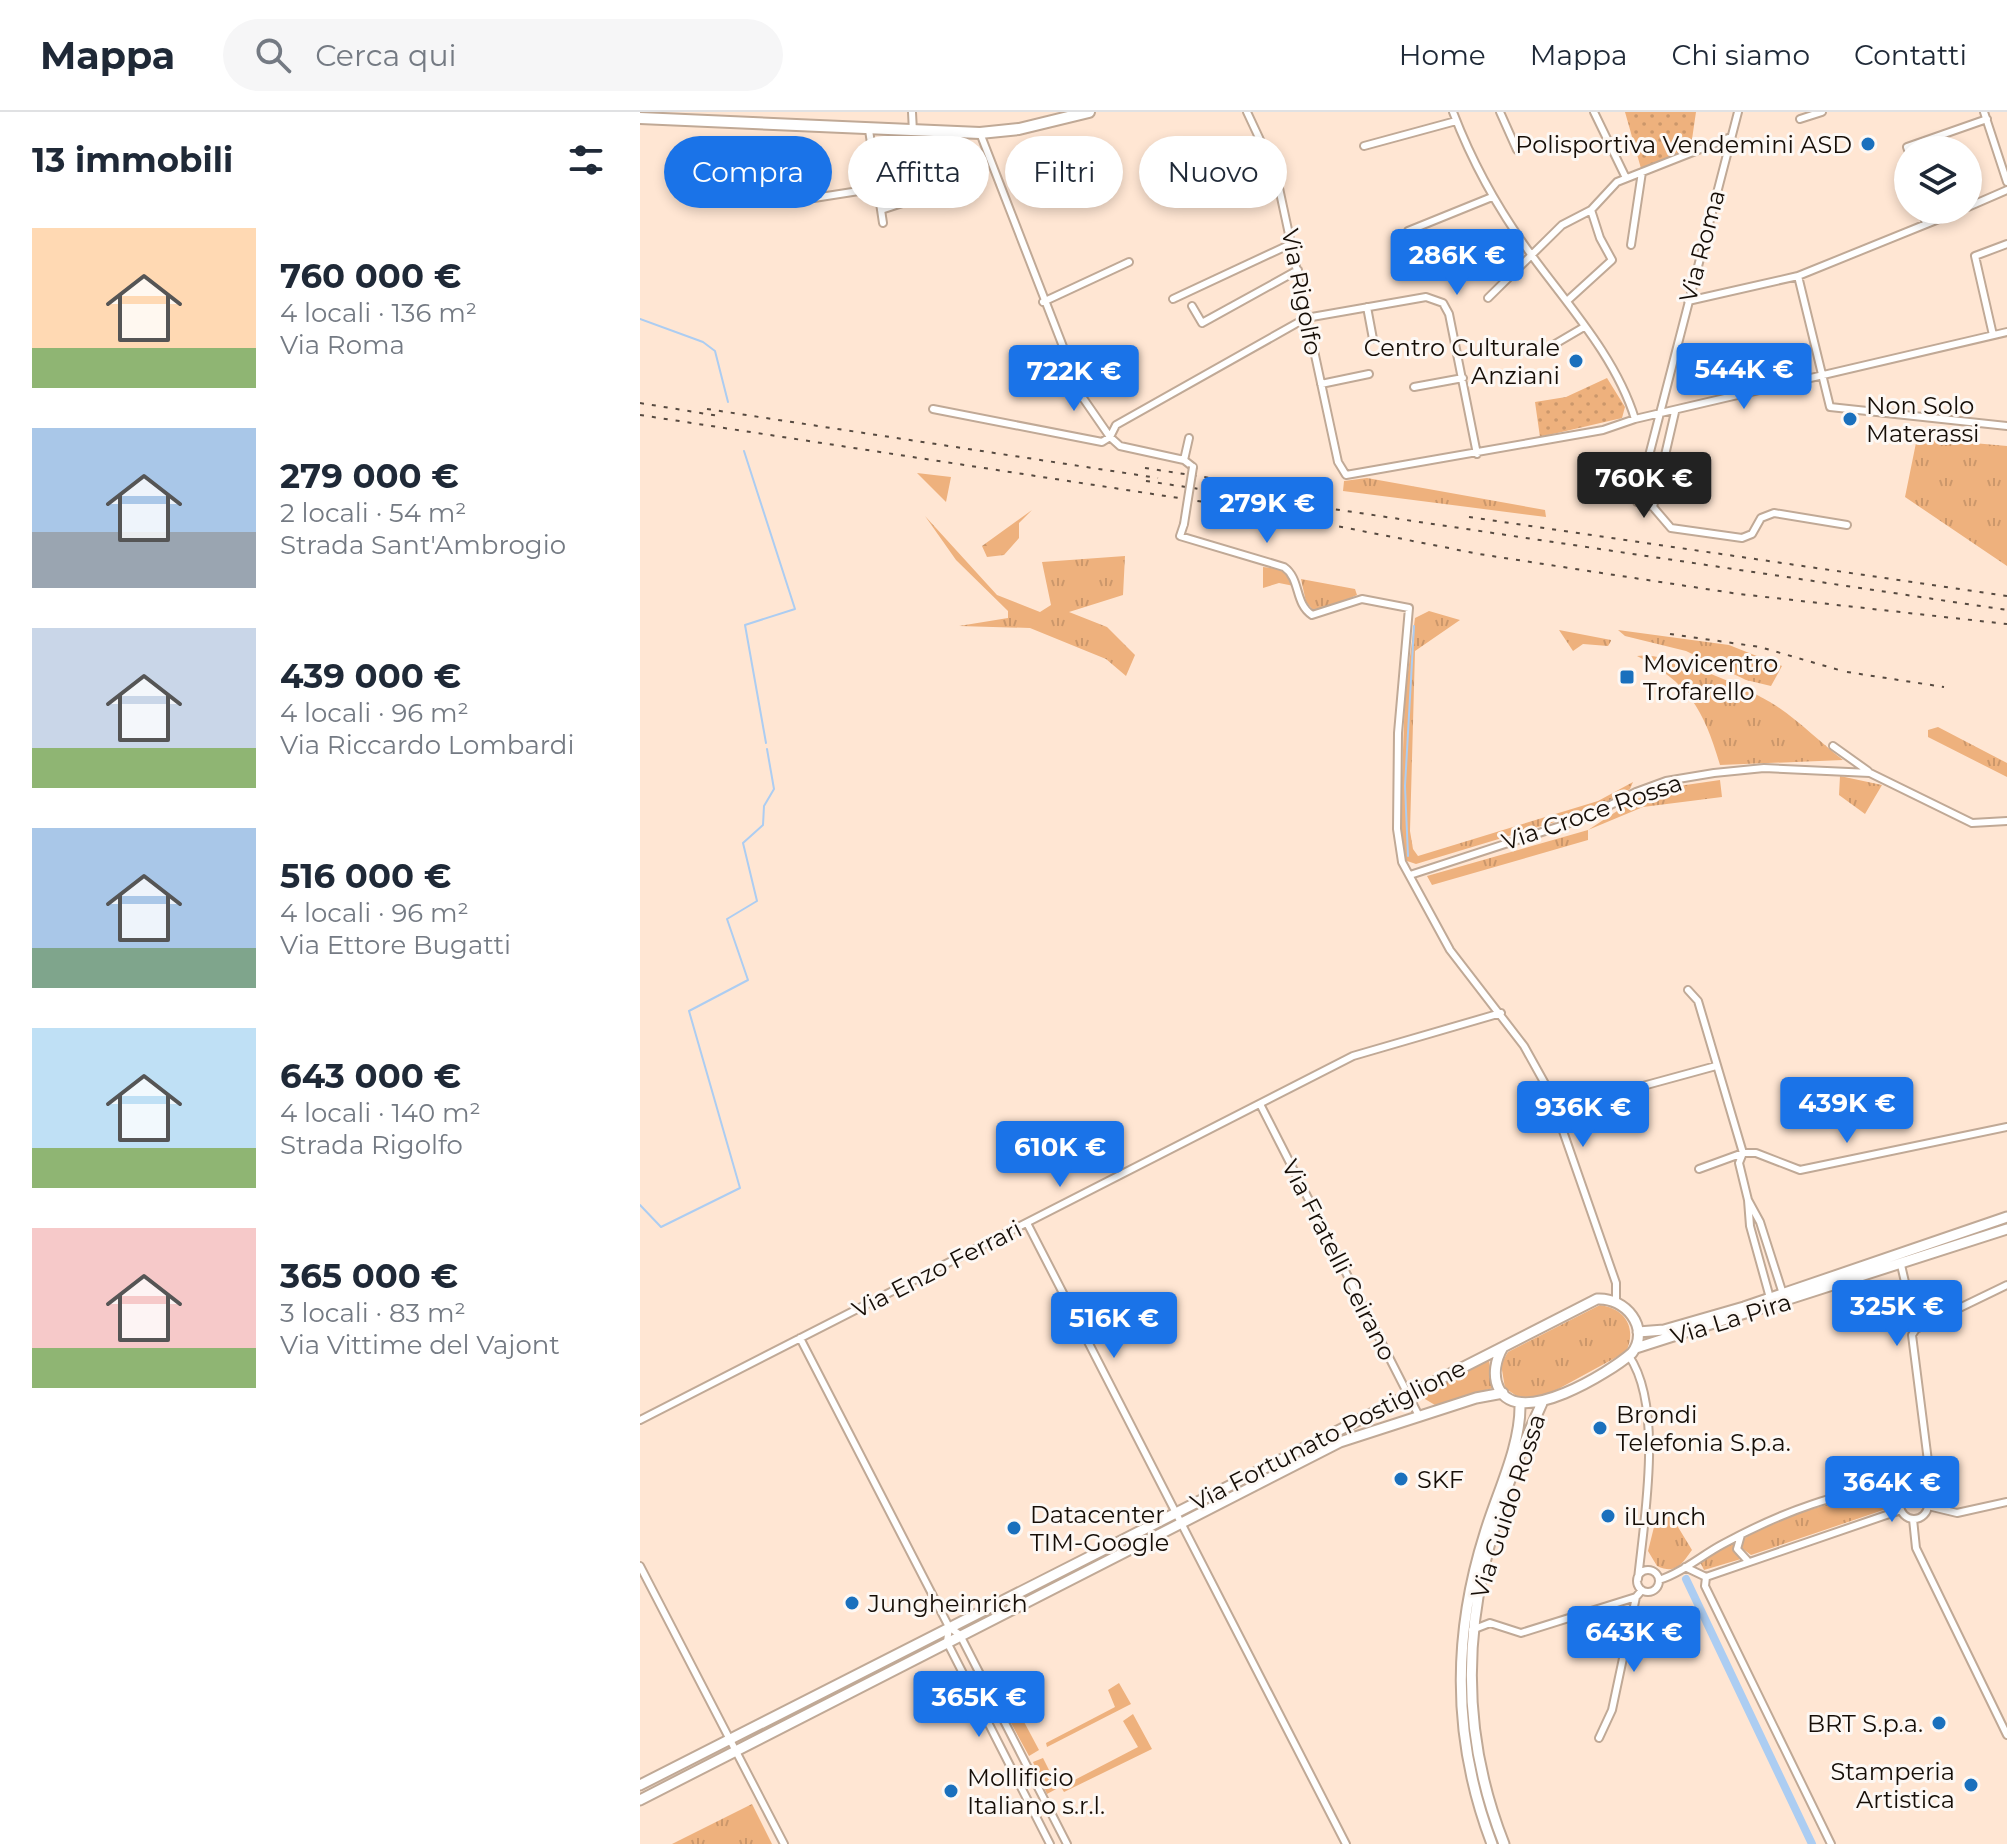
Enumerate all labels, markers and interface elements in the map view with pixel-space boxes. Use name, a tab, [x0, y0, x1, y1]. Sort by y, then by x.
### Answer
search box	[223, 19, 783, 91]
text: Mappa	[40, 32, 175, 79]
icon: search	[251, 33, 295, 77]
text: Cerca qui	[315, 37, 457, 74]
text: Home	[1399, 38, 1486, 72]
text: Mappa	[1530, 38, 1627, 72]
text: Chi siamo	[1671, 38, 1810, 72]
text: Contatti	[1854, 38, 1967, 72]
place label: Polisportiva Vendemini ASD	[1515, 130, 1852, 159]
marker: Polisportiva Vendemini ASD	[1859, 135, 1877, 153]
chip: Compra	[664, 136, 832, 208]
chip: Affitta	[848, 136, 989, 208]
chip: Filtri	[1005, 136, 1123, 208]
chip: Nuovo	[1139, 136, 1287, 208]
map controls	[1894, 136, 1982, 224]
button: layers	[1894, 136, 1982, 224]
icon: filters	[564, 138, 608, 182]
text: 13 immobili	[32, 139, 233, 181]
street label: Via Roma	[1673, 187, 1731, 305]
street label: Via Rigolfo	[1276, 226, 1328, 358]
pin: 286K €	[1392, 229, 1522, 297]
text: 286K €	[1409, 239, 1505, 271]
text: 760 000 €	[280, 255, 461, 297]
icon: home	[96, 260, 192, 356]
text: 4 locali · 136 m²	[280, 297, 477, 329]
text: Via Roma	[280, 329, 405, 361]
place label: Centro Culturale Anziani	[1364, 333, 1560, 390]
pin: 544K €	[1679, 343, 1809, 411]
pin: 722K €	[1009, 345, 1139, 413]
marker: Centro Culturale Anziani	[1567, 352, 1585, 370]
text: 544K €	[1695, 353, 1793, 385]
text: 722K €	[1027, 355, 1121, 387]
place label: Non Solo Materassi	[1866, 391, 1980, 448]
marker: Non Solo Materassi	[1841, 410, 1859, 428]
pin: 760K €	[1579, 452, 1709, 520]
text: 279 000 €	[280, 455, 459, 497]
icon: home	[96, 460, 192, 556]
text: 760K €	[1595, 462, 1693, 494]
pin: 279K €	[1202, 477, 1332, 545]
text: 279K €	[1219, 487, 1315, 519]
text: 2 locali · 54 m²	[280, 497, 467, 529]
text: Strada Sant'Ambrogio	[280, 529, 566, 561]
place label: Movicentro Trofarello	[1643, 649, 1778, 706]
text: 439 000 €	[280, 655, 461, 697]
icon: home	[96, 660, 192, 756]
marker: Movicentro Trofarello	[1618, 668, 1636, 686]
text: 4 locali · 96 m²	[280, 697, 469, 729]
text: Via Riccardo Lombardi	[280, 729, 574, 761]
street label: Via Croce Rossa	[1498, 768, 1686, 856]
text: 516 000 €	[280, 855, 451, 897]
icon: home	[96, 860, 192, 956]
text: 4 locali · 96 m²	[280, 897, 469, 929]
text: Via Ettore Bugatti	[280, 929, 511, 961]
text: 643 000 €	[280, 1055, 461, 1097]
icon: home	[96, 1060, 192, 1156]
pin: 439K €	[1782, 1077, 1912, 1145]
pin: 936K €	[1518, 1081, 1648, 1149]
text: 439K €	[1798, 1087, 1896, 1119]
text: 936K €	[1535, 1091, 1631, 1123]
text: 4 locali · 140 m²	[280, 1097, 481, 1129]
pin: 610K €	[995, 1121, 1125, 1189]
text: Strada Rigolfo	[280, 1129, 463, 1161]
text: 610K €	[1014, 1131, 1106, 1163]
street label: Via Fratelli Ceirano	[1276, 1155, 1402, 1365]
street label: Via Enzo Ferrari	[847, 1214, 1027, 1324]
text: 365 000 €	[280, 1255, 458, 1297]
icon: home	[96, 1260, 192, 1356]
pin: 325K €	[1832, 1280, 1962, 1348]
street label: Via La Pira	[1667, 1287, 1795, 1351]
text: 325K €	[1850, 1290, 1944, 1322]
pin: 516K €	[1049, 1292, 1179, 1360]
text: 3 locali · 83 m²	[280, 1297, 466, 1329]
text: 516K €	[1069, 1302, 1159, 1334]
text: Via Vittime del Vajont	[280, 1329, 560, 1361]
street label: Via Fortunato Postiglione	[1186, 1353, 1470, 1517]
place label: Brondi Telefonia S.p.a.	[1616, 1400, 1791, 1457]
street label: Via Guido Rossa	[1465, 1410, 1551, 1602]
marker: Brondi Telefonia S.p.a.	[1591, 1419, 1609, 1437]
pin: 364K €	[1827, 1456, 1957, 1524]
place label: SKF	[1417, 1465, 1464, 1494]
text: 364K €	[1843, 1466, 1941, 1498]
marker: SKF	[1392, 1470, 1410, 1488]
place label: Datacenter TIM-Google	[1030, 1500, 1169, 1557]
place label: iLunch	[1624, 1502, 1706, 1531]
marker: iLunch	[1599, 1507, 1617, 1525]
marker: Datacenter TIM-Google	[1005, 1519, 1023, 1537]
place label: Jungheinrich	[867, 1589, 1028, 1618]
marker: Jungheinrich	[843, 1594, 861, 1612]
pin: 643K €	[1569, 1606, 1699, 1674]
text: 643K €	[1585, 1616, 1683, 1648]
pin: 365K €	[914, 1671, 1044, 1739]
text: 365K €	[931, 1681, 1027, 1713]
place label: BRT S.p.a.	[1807, 1709, 1923, 1738]
marker: BRT S.p.a.	[1930, 1714, 1948, 1732]
place label: Stamperia Artistica	[1831, 1757, 1955, 1814]
place label: Mollificio Italiano s.r.l.	[967, 1763, 1105, 1820]
marker: Stamperia Artistica	[1962, 1776, 1980, 1794]
marker: Mollificio Italiano s.r.l.	[942, 1782, 960, 1800]

